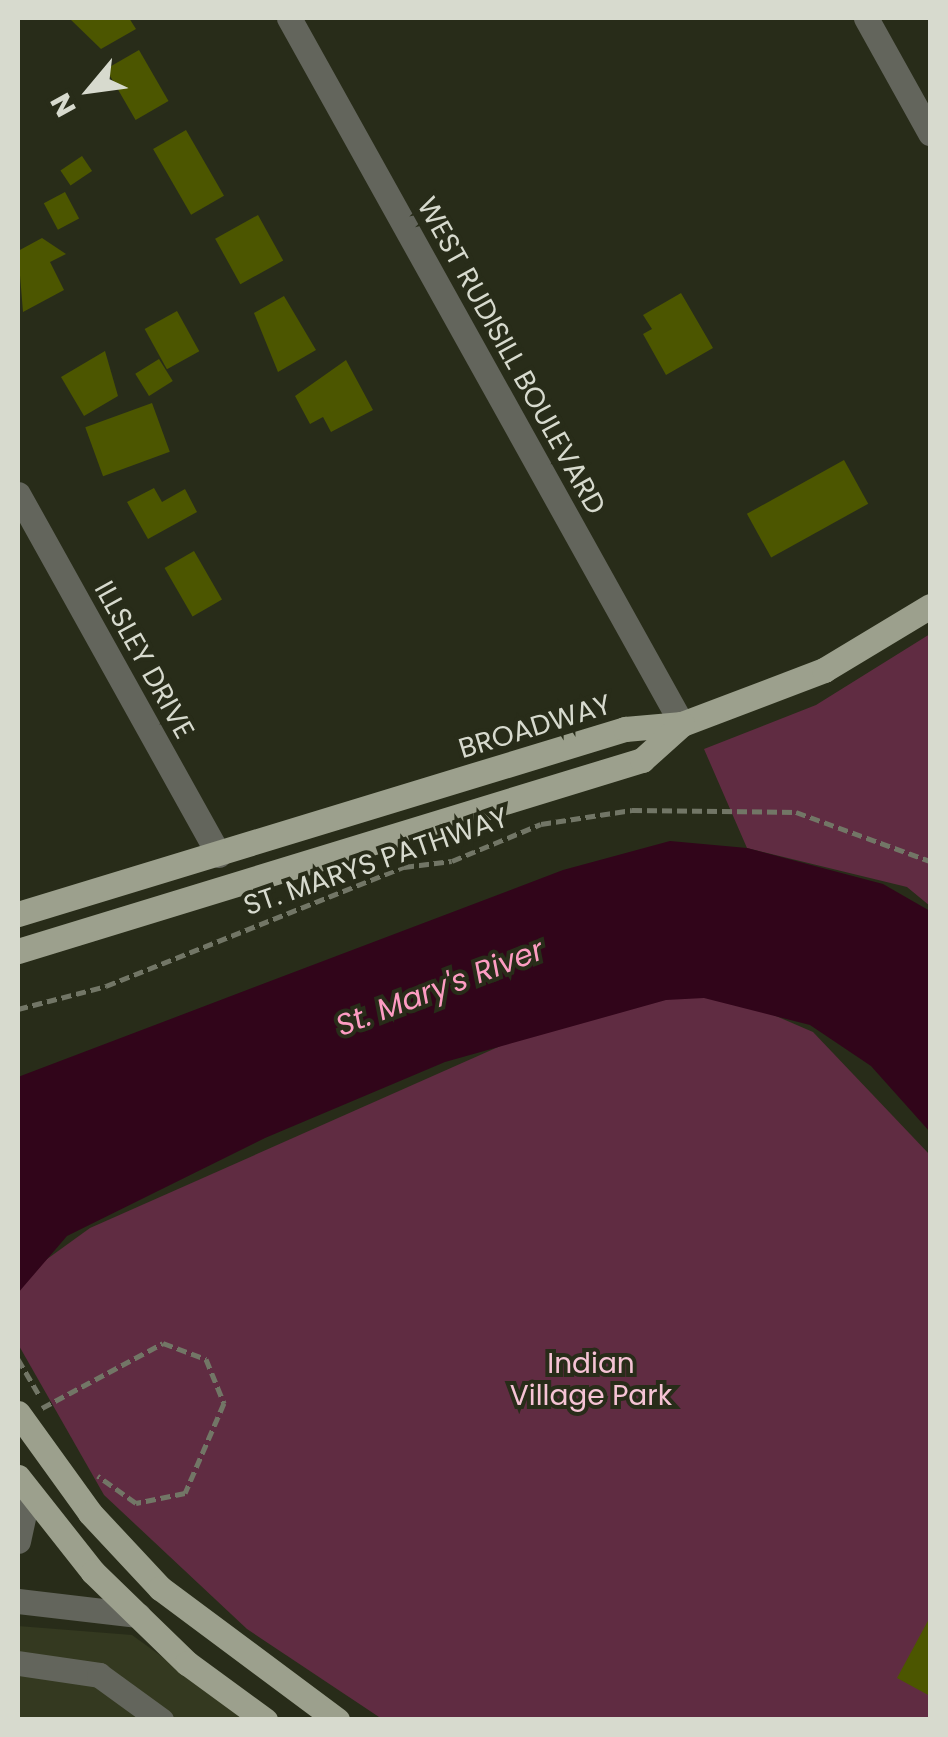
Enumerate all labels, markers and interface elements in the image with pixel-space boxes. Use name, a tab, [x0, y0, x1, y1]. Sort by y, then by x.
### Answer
north arrow	[40, 40, 140, 140]
text: N	[41, 86, 85, 123]
street label: WEST RUDISILL BOULEVARD	[410, 192, 612, 520]
street label: ILLSLEY DRIVE	[87, 575, 201, 745]
street label: BROADWAY	[455, 688, 615, 766]
street label: ST. MARYS PATHWAY	[239, 801, 513, 923]
water label: St. Mary's River	[331, 932, 549, 1044]
park label: Indian Village Park	[510, 1347, 672, 1413]

